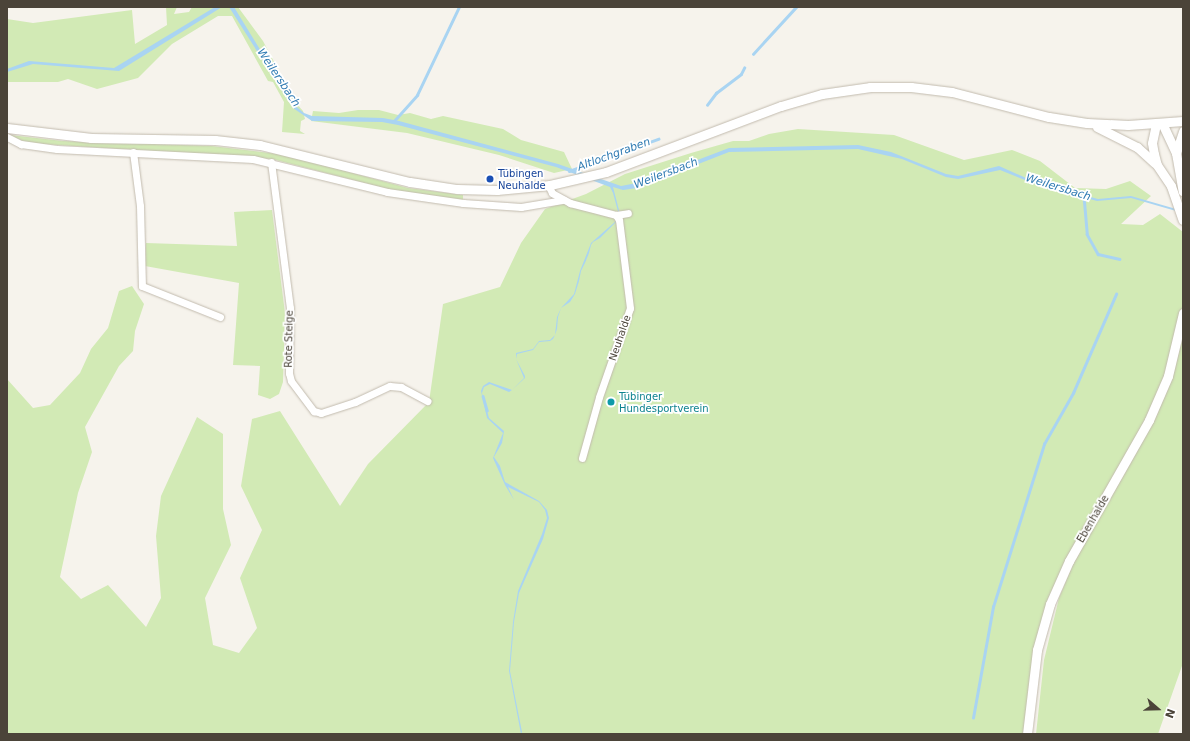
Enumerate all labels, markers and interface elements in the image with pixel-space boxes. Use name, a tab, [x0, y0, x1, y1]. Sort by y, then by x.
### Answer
water label: Weilersbach	[254, 46, 302, 110]
water label: Altlochgraben	[576, 136, 652, 174]
water label: Weilersbach	[632, 156, 700, 192]
place label: Tübingen Neuhalde	[498, 167, 546, 190]
water label: Weilersbach	[1024, 172, 1092, 204]
marker: Tübingen Neuhalde	[485, 174, 495, 184]
street label: Rote Steige	[282, 310, 296, 368]
street label: Neuhalde	[607, 313, 633, 363]
place label: Tübinger Hundesportverein	[619, 390, 709, 414]
marker: Tübinger Hundesportverein	[606, 397, 616, 407]
street label: Ebenhalde	[1075, 493, 1111, 545]
north arrow	[1138, 689, 1178, 729]
text: N	[1162, 707, 1177, 720]

